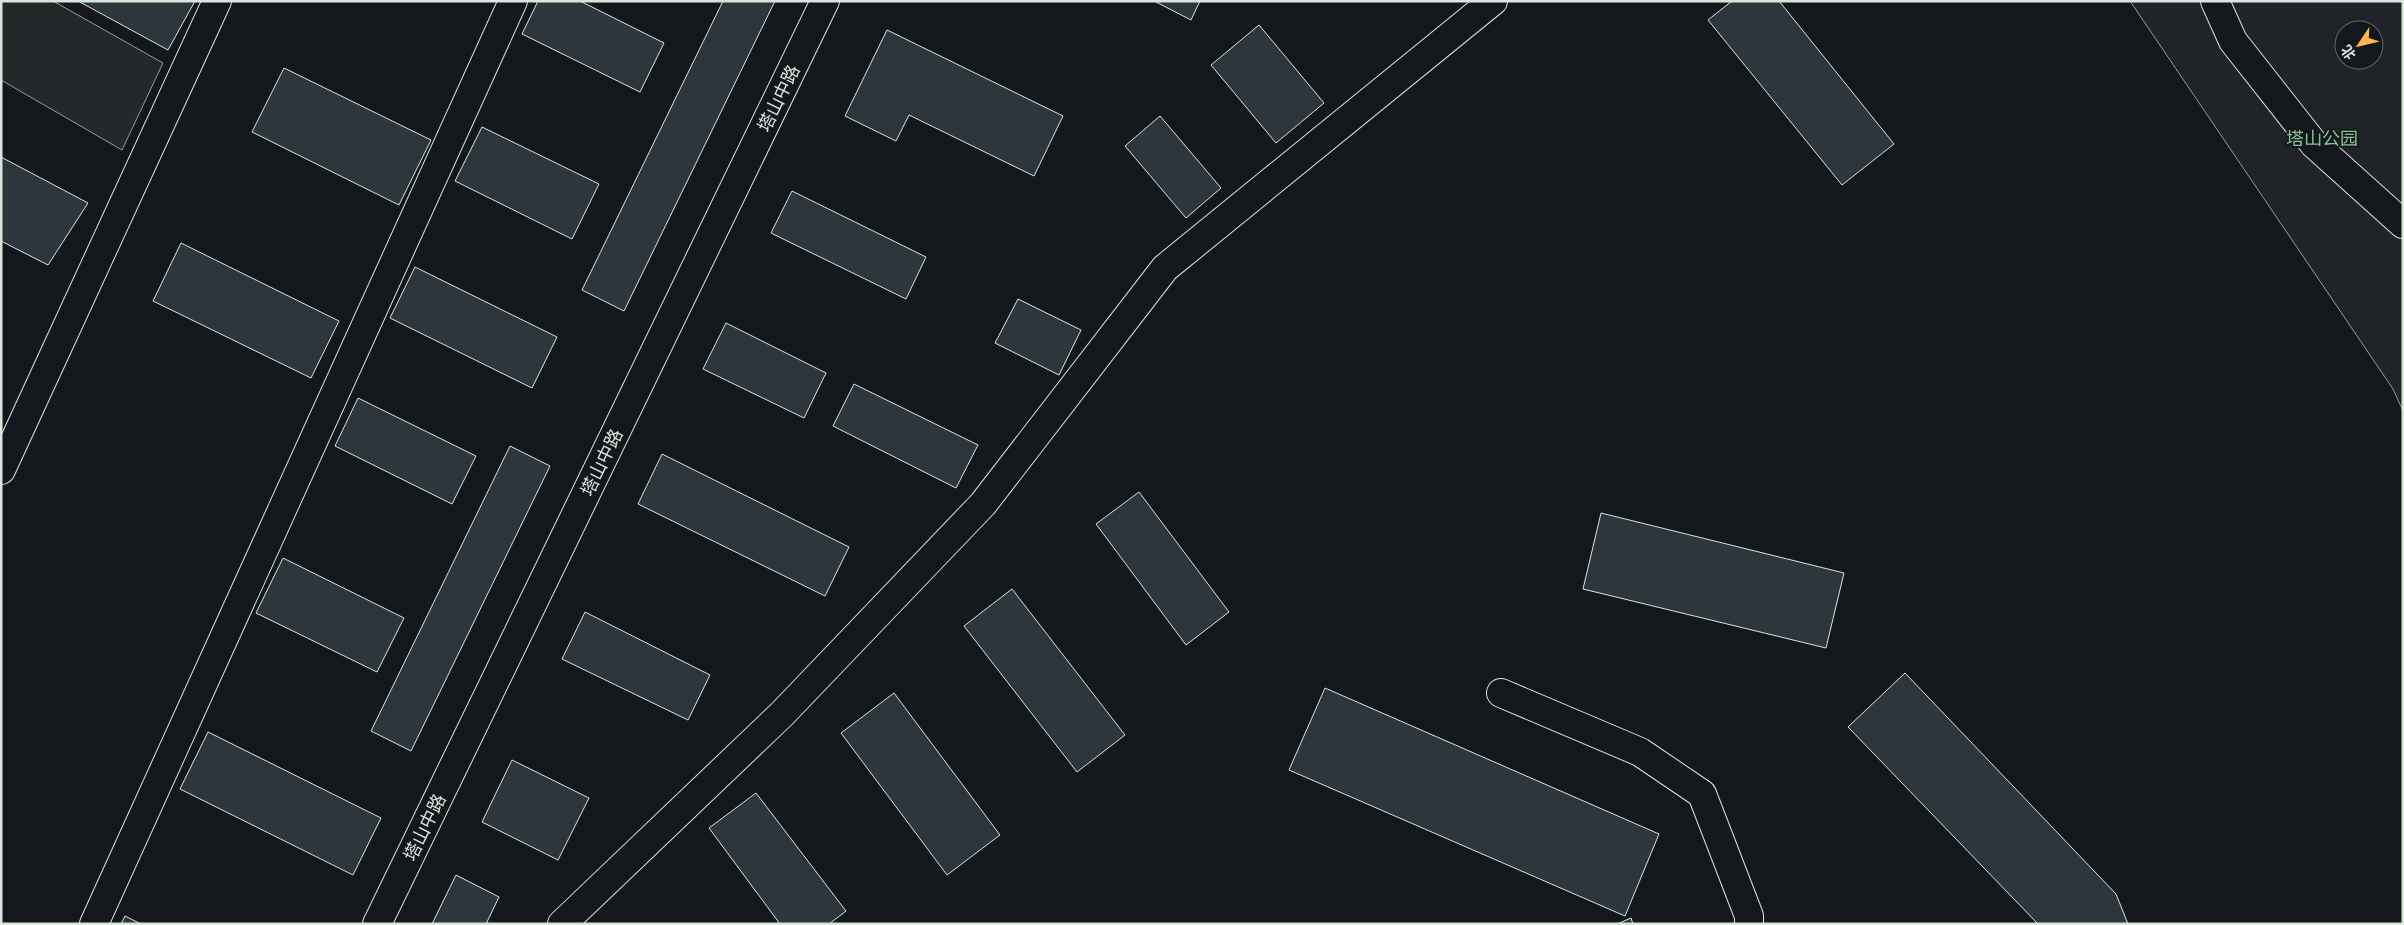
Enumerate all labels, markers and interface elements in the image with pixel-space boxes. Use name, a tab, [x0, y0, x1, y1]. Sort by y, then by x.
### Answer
north arrow	[2334, 20, 2384, 70]
text: 北	[2336, 42, 2360, 64]
street label: 塔山中路	[751, 60, 805, 136]
park label: 塔山公园	[2286, 126, 2358, 150]
street label: 塔山中路	[574, 424, 628, 500]
street label: 塔山中路	[397, 789, 451, 865]

